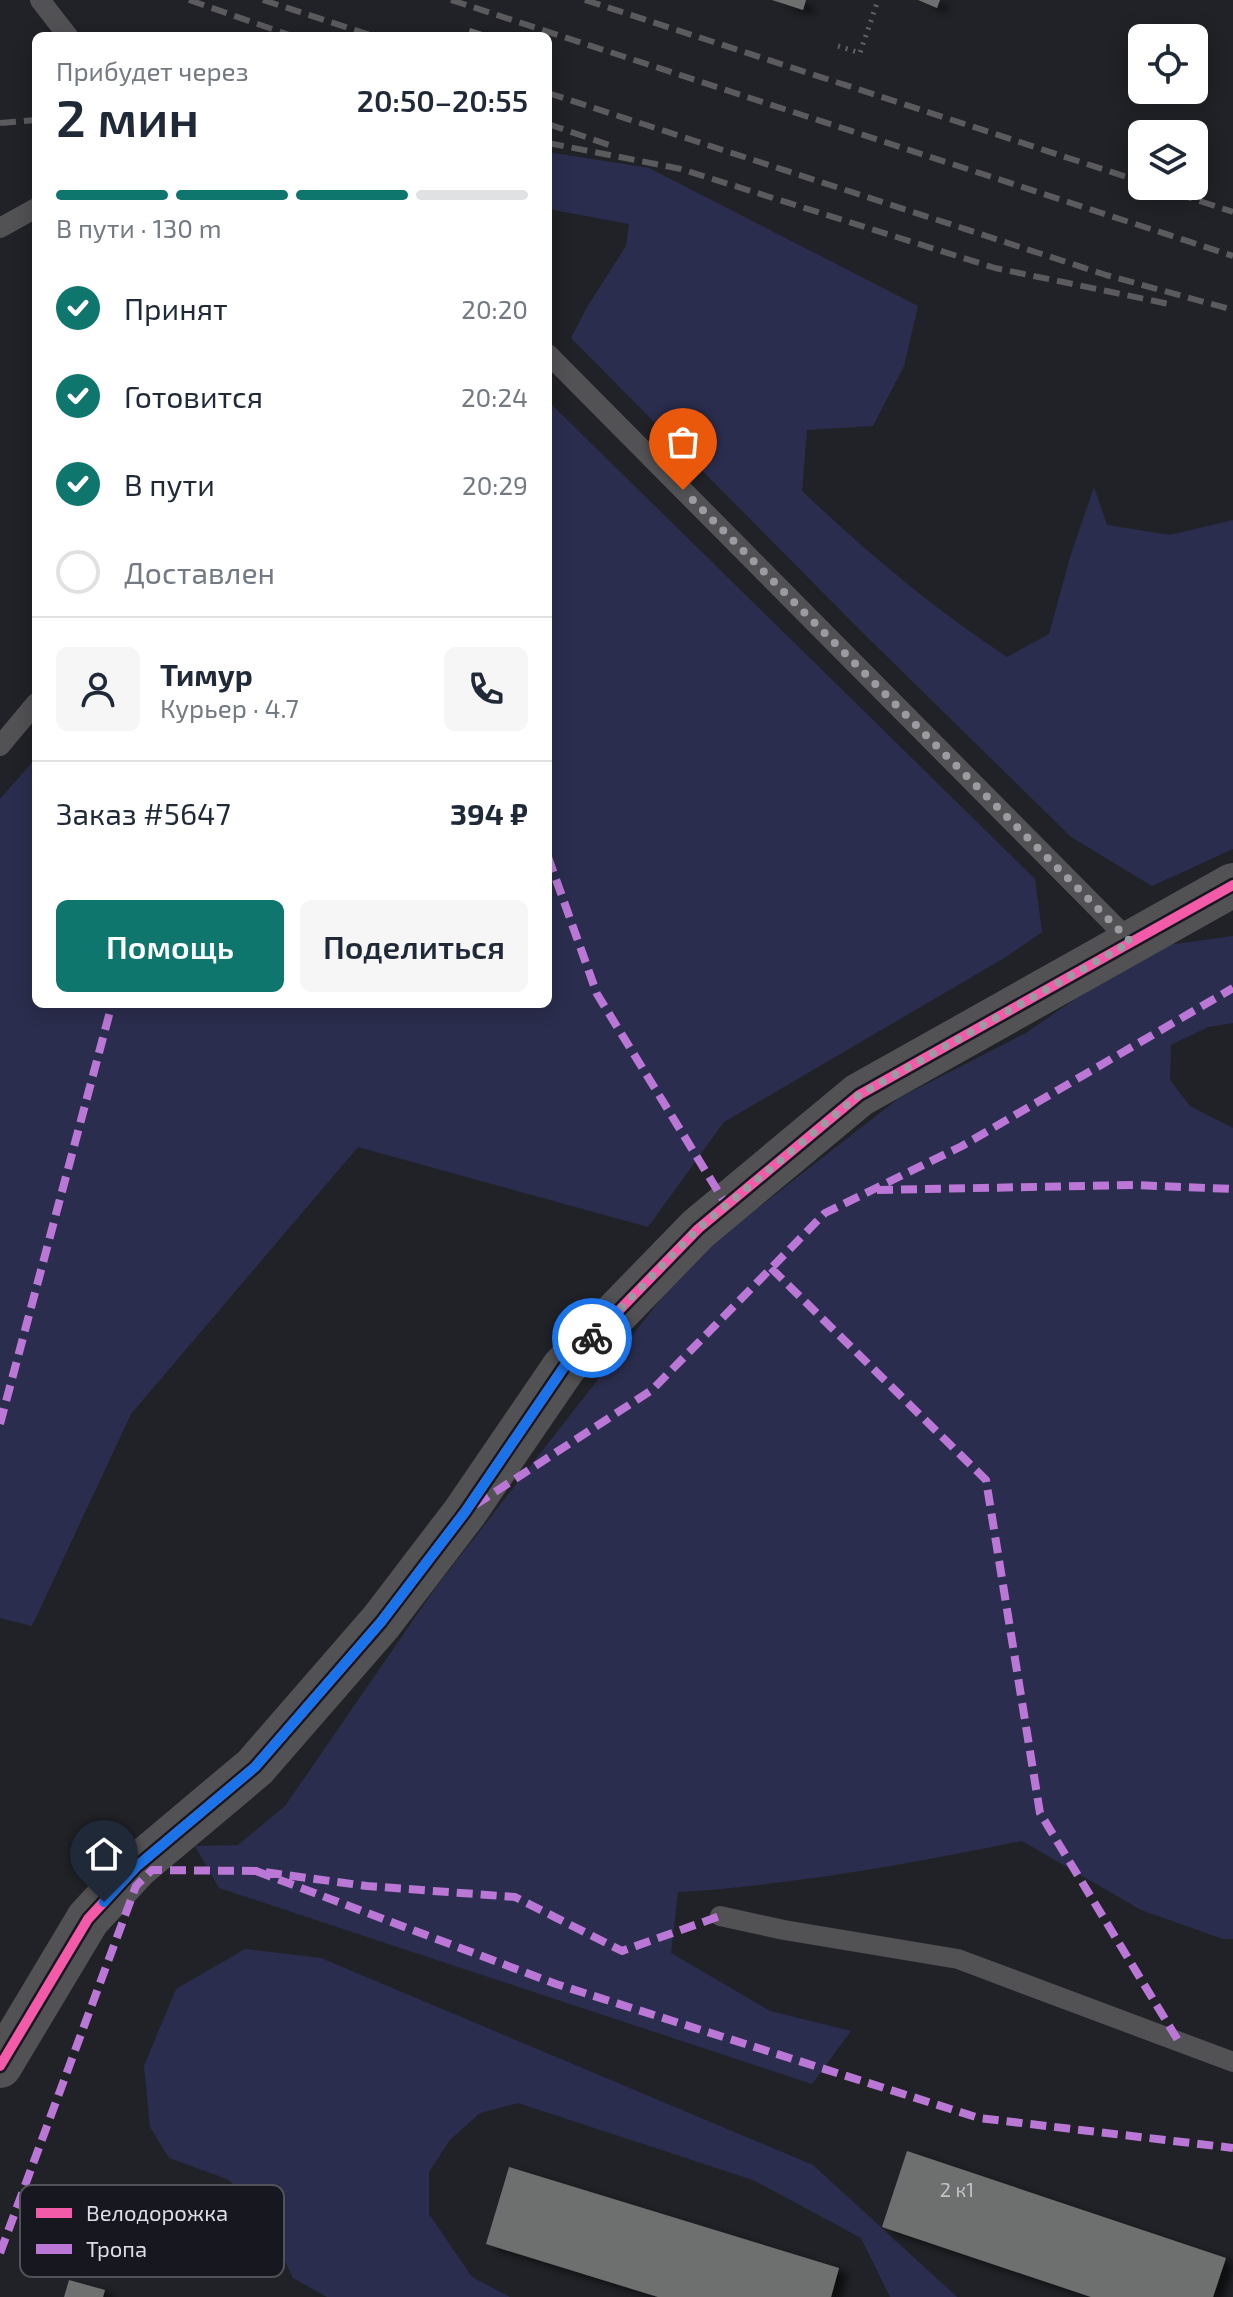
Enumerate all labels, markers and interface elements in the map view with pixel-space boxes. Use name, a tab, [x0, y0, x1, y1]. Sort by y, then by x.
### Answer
map controls	[1128, 24, 1208, 200]
button: locate	[1128, 24, 1208, 104]
text: Прибудет через	[56, 55, 249, 86]
text: 20:50–20:55	[357, 82, 528, 118]
text: 2 мин	[56, 85, 199, 147]
button: layers	[1128, 120, 1208, 200]
text: В пути · 130 m	[56, 212, 222, 243]
icon: check	[56, 286, 100, 330]
text: Принят	[124, 290, 228, 326]
text: 20:20	[461, 293, 528, 324]
icon: check	[56, 374, 100, 418]
text: Готовится	[124, 378, 263, 414]
text: 20:24	[461, 381, 528, 412]
pin	[649, 408, 717, 490]
icon: bag	[661, 420, 705, 464]
icon: check	[56, 462, 100, 506]
text: В пути	[124, 466, 215, 502]
text: 20:29	[462, 469, 528, 500]
text: Доставлен	[124, 554, 275, 590]
button: person	[56, 647, 140, 731]
button: phone	[444, 647, 528, 731]
text: Тимур	[160, 656, 253, 692]
text: Курьер · 4.7	[160, 692, 299, 723]
text: Заказ #5647	[56, 795, 231, 831]
text: 394 ₽	[450, 795, 528, 831]
button: Помощь	[56, 900, 284, 992]
button: Поделиться	[300, 900, 528, 992]
courier	[552, 1298, 632, 1378]
icon: bike	[570, 1316, 614, 1360]
pin	[70, 1820, 138, 1902]
icon: home	[82, 1832, 126, 1876]
house number: 2 к1	[940, 2177, 974, 2201]
legend	[20, 2185, 284, 2277]
text: Велодорожка	[86, 2199, 228, 2225]
text: Тропа	[86, 2235, 147, 2261]

